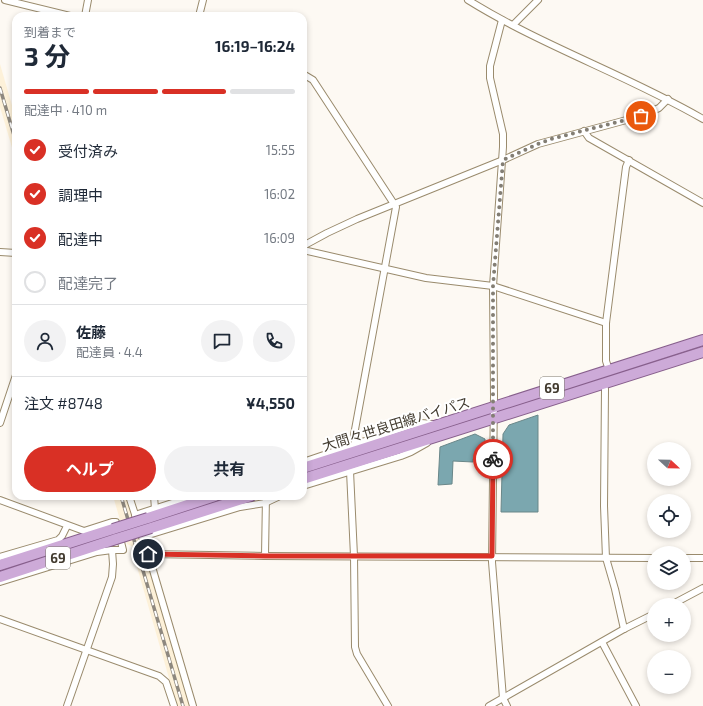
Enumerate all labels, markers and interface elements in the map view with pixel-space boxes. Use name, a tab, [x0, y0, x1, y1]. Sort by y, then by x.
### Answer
text: 到着まで	[24, 24, 76, 40]
text: 16:19–16:24	[215, 37, 295, 55]
text: 3 分	[24, 40, 70, 71]
pin	[624, 99, 658, 133]
text: 配達中 · 410 m	[24, 102, 107, 118]
icon: bag	[630, 105, 652, 127]
icon: check	[24, 139, 46, 161]
text: 受付済み	[58, 142, 118, 160]
text: 15:55	[266, 142, 295, 158]
icon: check	[24, 183, 46, 205]
text: 調理中	[58, 186, 103, 204]
text: 16:02	[264, 186, 295, 202]
icon: check	[24, 227, 46, 249]
text: 配達中	[58, 230, 103, 248]
text: 16:09	[264, 230, 295, 246]
text: 配達完了	[58, 274, 118, 292]
button: person	[24, 320, 66, 362]
button: chat	[201, 320, 243, 362]
button: phone	[253, 320, 295, 362]
text: 佐藤	[76, 323, 106, 341]
text: 配達員 · 4.4	[76, 344, 143, 360]
road number: 69	[540, 377, 564, 399]
street label: 大間々世良田線バイパス	[320, 393, 472, 454]
text: 注文 #8748	[24, 394, 103, 412]
text: ¥4,550	[246, 394, 295, 412]
courier	[473, 439, 513, 479]
north arrow	[647, 442, 691, 486]
map controls	[647, 442, 691, 694]
button: ヘルプ	[24, 446, 156, 492]
button: 共有	[164, 446, 295, 492]
icon: bike	[482, 448, 504, 470]
button: locate	[647, 494, 691, 538]
pin	[131, 537, 165, 571]
icon: home	[137, 543, 159, 565]
button: layers	[647, 546, 691, 590]
road number: 69	[46, 547, 70, 569]
button: +	[647, 598, 691, 642]
button: −	[647, 650, 691, 694]

